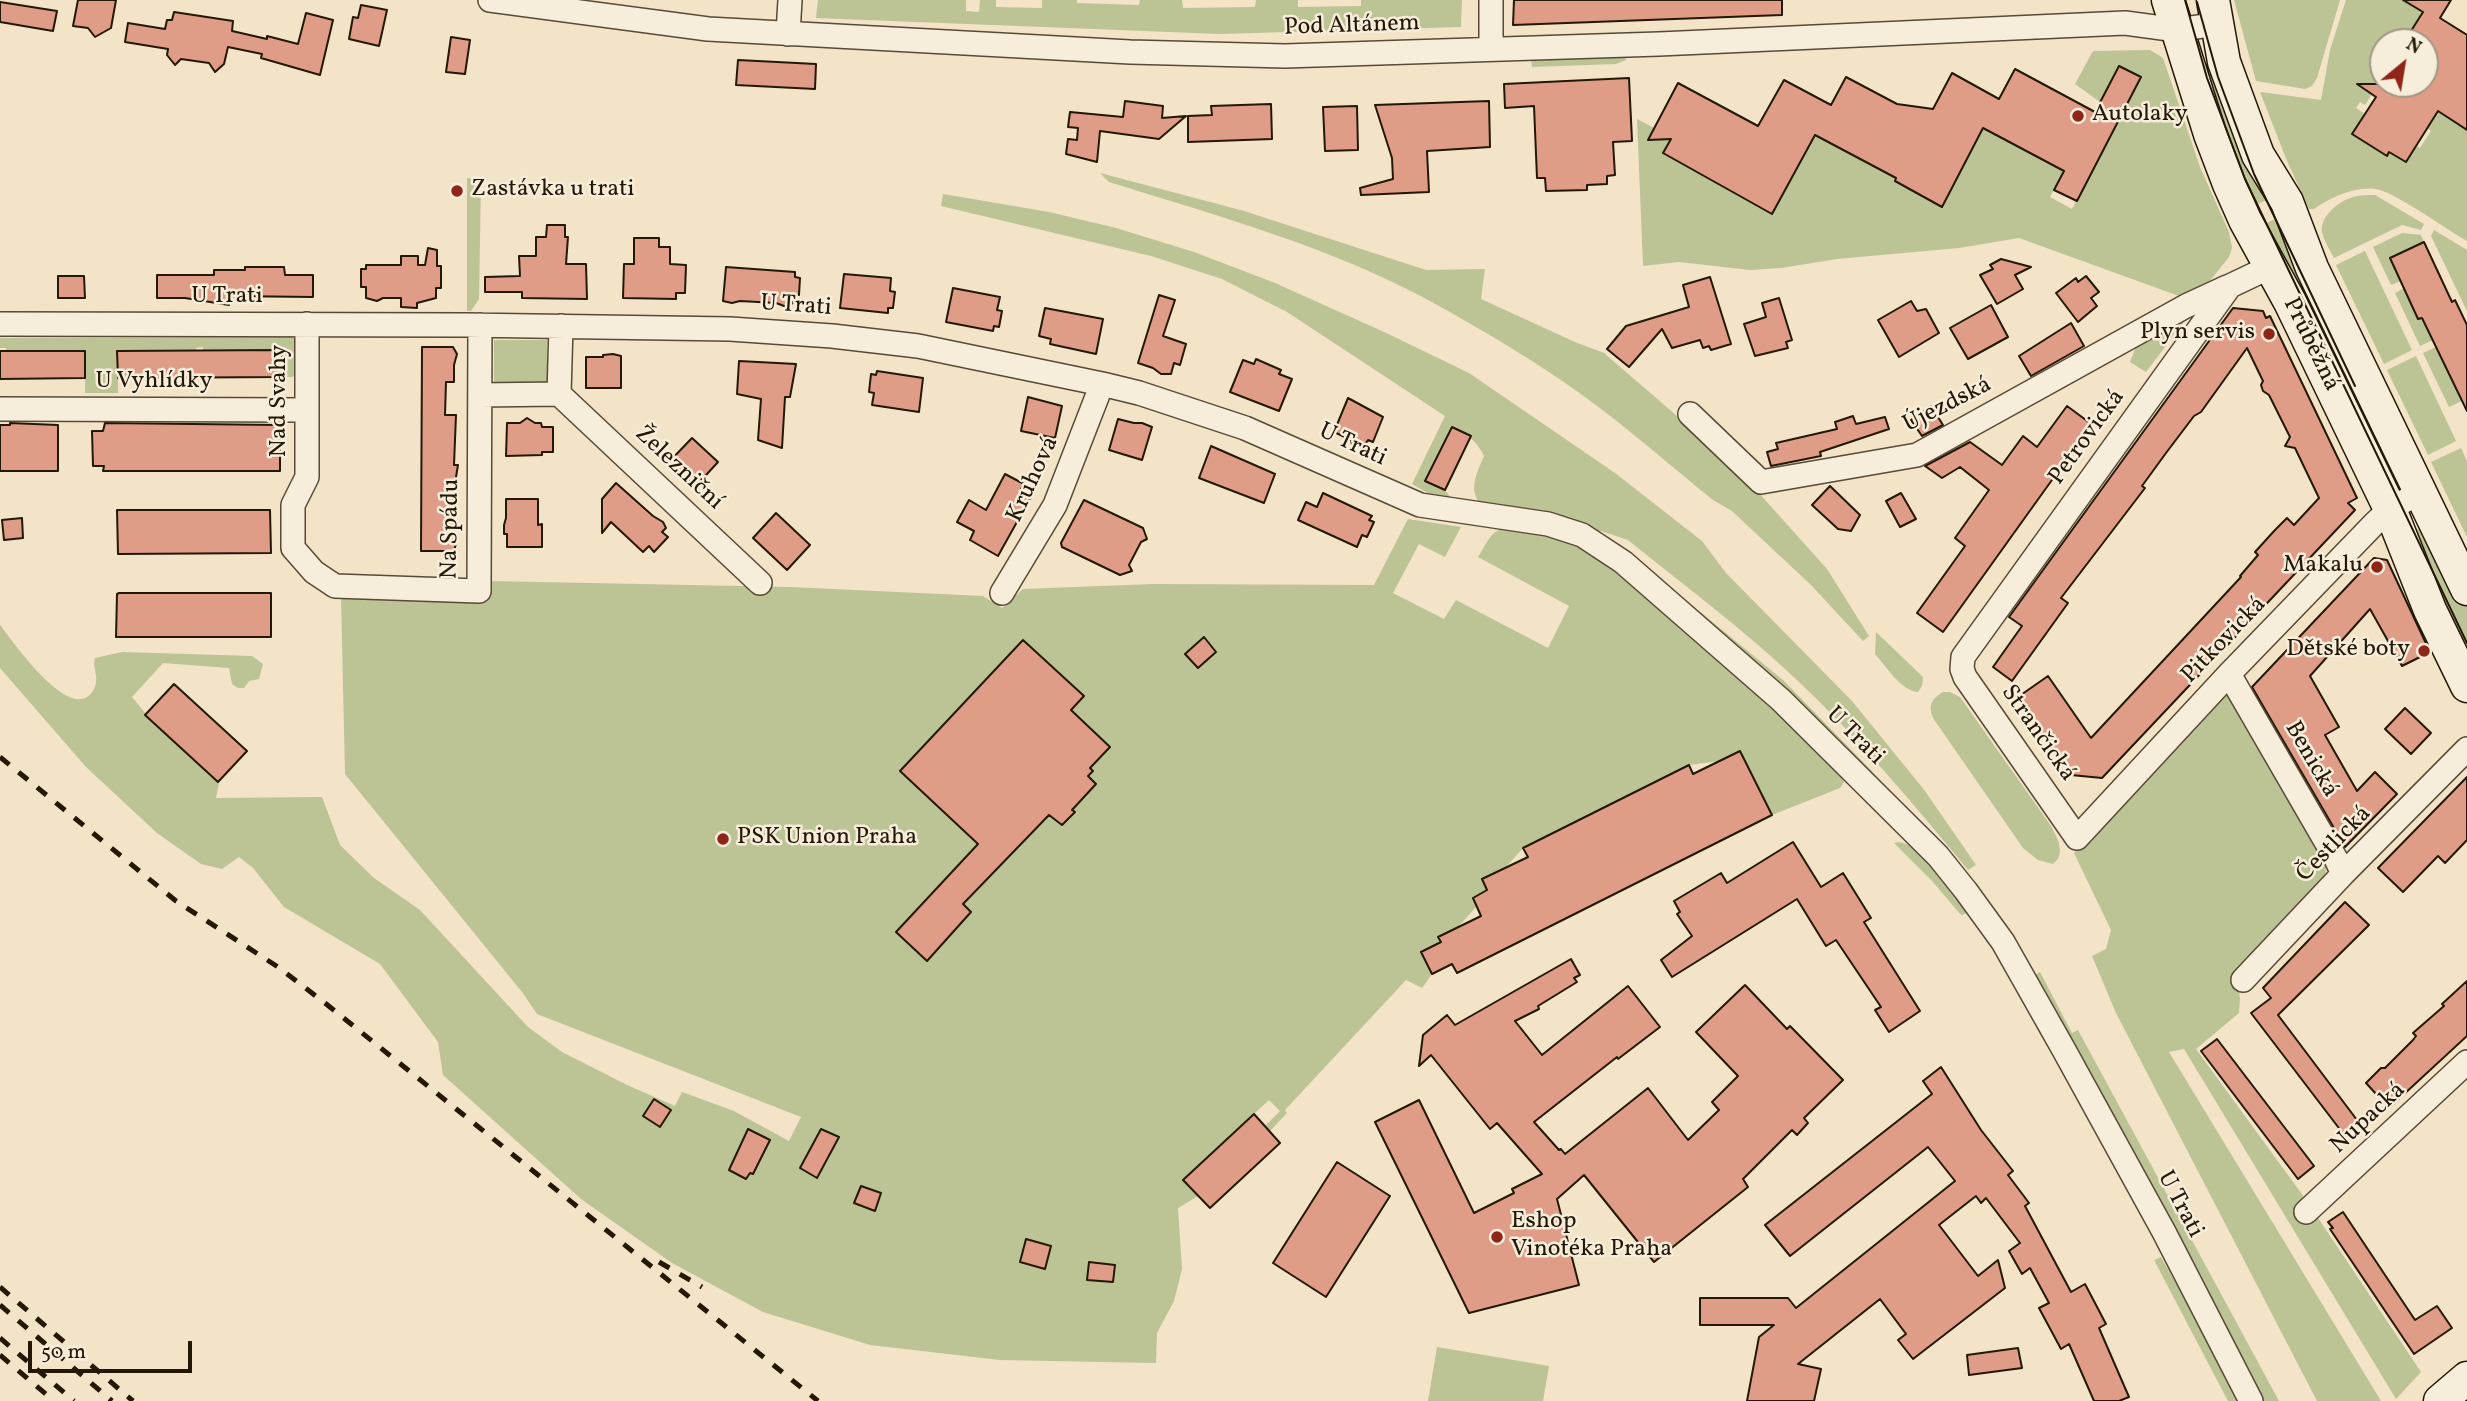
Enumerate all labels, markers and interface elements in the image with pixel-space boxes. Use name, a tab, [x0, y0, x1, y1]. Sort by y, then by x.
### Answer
street label: Pod Altánem	[1284, 10, 1420, 44]
north arrow	[2369, 28, 2439, 98]
text: N	[2401, 32, 2426, 61]
place label: Autolaky	[2092, 102, 2188, 130]
marker: Autolaky	[2070, 108, 2086, 124]
place label: Zastávka u trati	[471, 177, 635, 205]
marker: Zastávka u trati	[449, 183, 465, 199]
street label: U Trati	[191, 284, 263, 312]
street label: U Trati	[759, 290, 833, 324]
street label: Průběžná	[2275, 294, 2345, 396]
place label: Plyn servis	[2140, 320, 2255, 348]
marker: Plyn servis	[2261, 326, 2277, 342]
street label: Nad Svahy	[267, 345, 295, 457]
street label: U Vyhlídky	[95, 369, 213, 397]
street label: Újezdská	[1899, 372, 1997, 440]
street label: Petrovická	[2044, 385, 2132, 491]
street label: U Trati	[1314, 418, 1390, 474]
street label: Železniční	[628, 421, 728, 517]
street label: Kruhová	[1002, 433, 1066, 527]
street label: Na Spádu	[437, 478, 467, 580]
place label: Makalu	[2283, 553, 2363, 581]
marker: Makalu	[2369, 559, 2385, 575]
street label: Pitkovická	[2176, 591, 2274, 691]
place label: Dětské boty	[2286, 637, 2410, 665]
marker: Dětské boty	[2416, 643, 2432, 659]
street label: Strančická	[1993, 680, 2081, 788]
street label: U Trati	[1819, 702, 1889, 772]
street label: Benická	[2277, 717, 2343, 803]
street label: Čestlická	[2292, 801, 2378, 889]
place label: PSK Union Praha	[737, 825, 917, 853]
marker: PSK Union Praha	[715, 831, 731, 847]
street label: Nupacká	[2325, 1077, 2413, 1161]
street label: U Trati	[2150, 1167, 2208, 1243]
place label: Eshop Vinotéka Praha	[1511, 1209, 1672, 1265]
marker: Eshop Vinotéka Praha	[1489, 1229, 1505, 1245]
scale bar	[32, 1328, 196, 1372]
text: 50 m	[41, 1338, 86, 1367]

